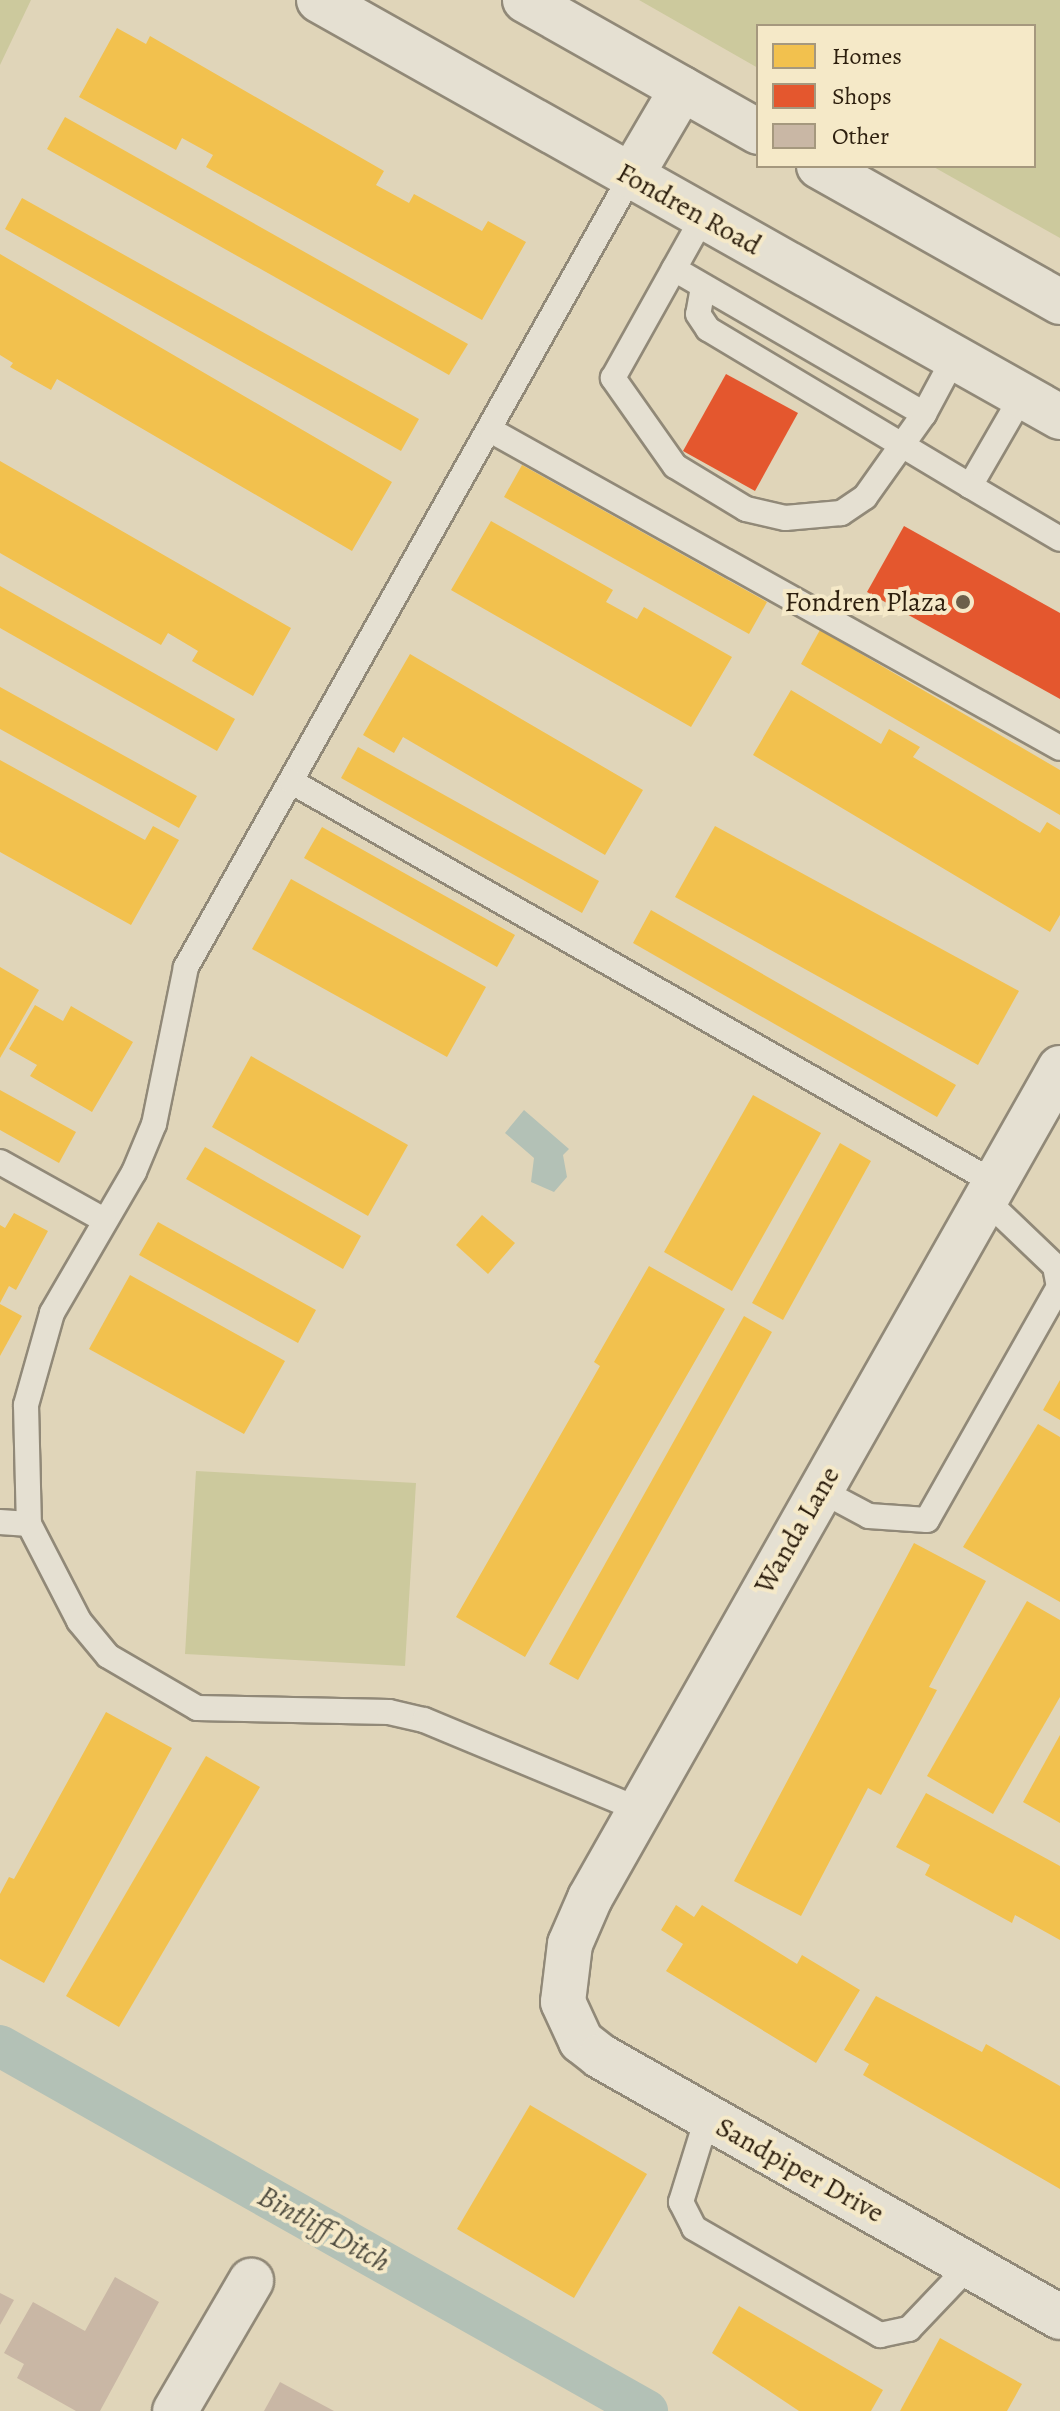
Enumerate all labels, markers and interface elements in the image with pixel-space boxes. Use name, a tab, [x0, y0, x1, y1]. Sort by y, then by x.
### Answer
legend	[756, 24, 1036, 168]
text: Homes	[832, 40, 902, 72]
text: Shops	[832, 80, 892, 112]
text: Other	[832, 120, 889, 152]
street label: Fondren Road	[611, 156, 767, 262]
place label: Fondren Plaza	[784, 585, 947, 619]
marker: Fondren Plaza	[954, 593, 972, 611]
street label: Wanda Lane	[747, 1461, 847, 1599]
street label: Sandpiper Drive	[710, 2110, 890, 2230]
water label: Bintliff Ditch	[252, 2178, 396, 2280]

